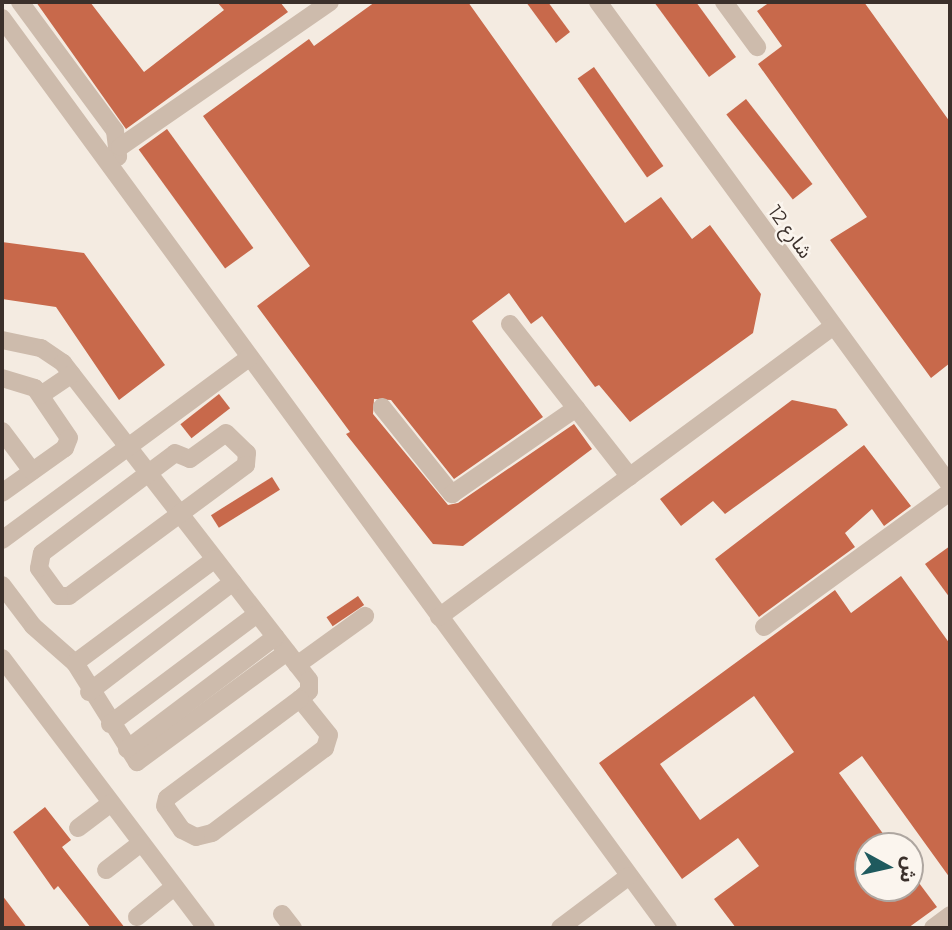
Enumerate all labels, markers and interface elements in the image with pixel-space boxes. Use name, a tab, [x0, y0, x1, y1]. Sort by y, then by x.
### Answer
street label: شارع 12	[763, 201, 817, 263]
north arrow	[854, 832, 924, 902]
text: ش	[895, 855, 922, 884]

